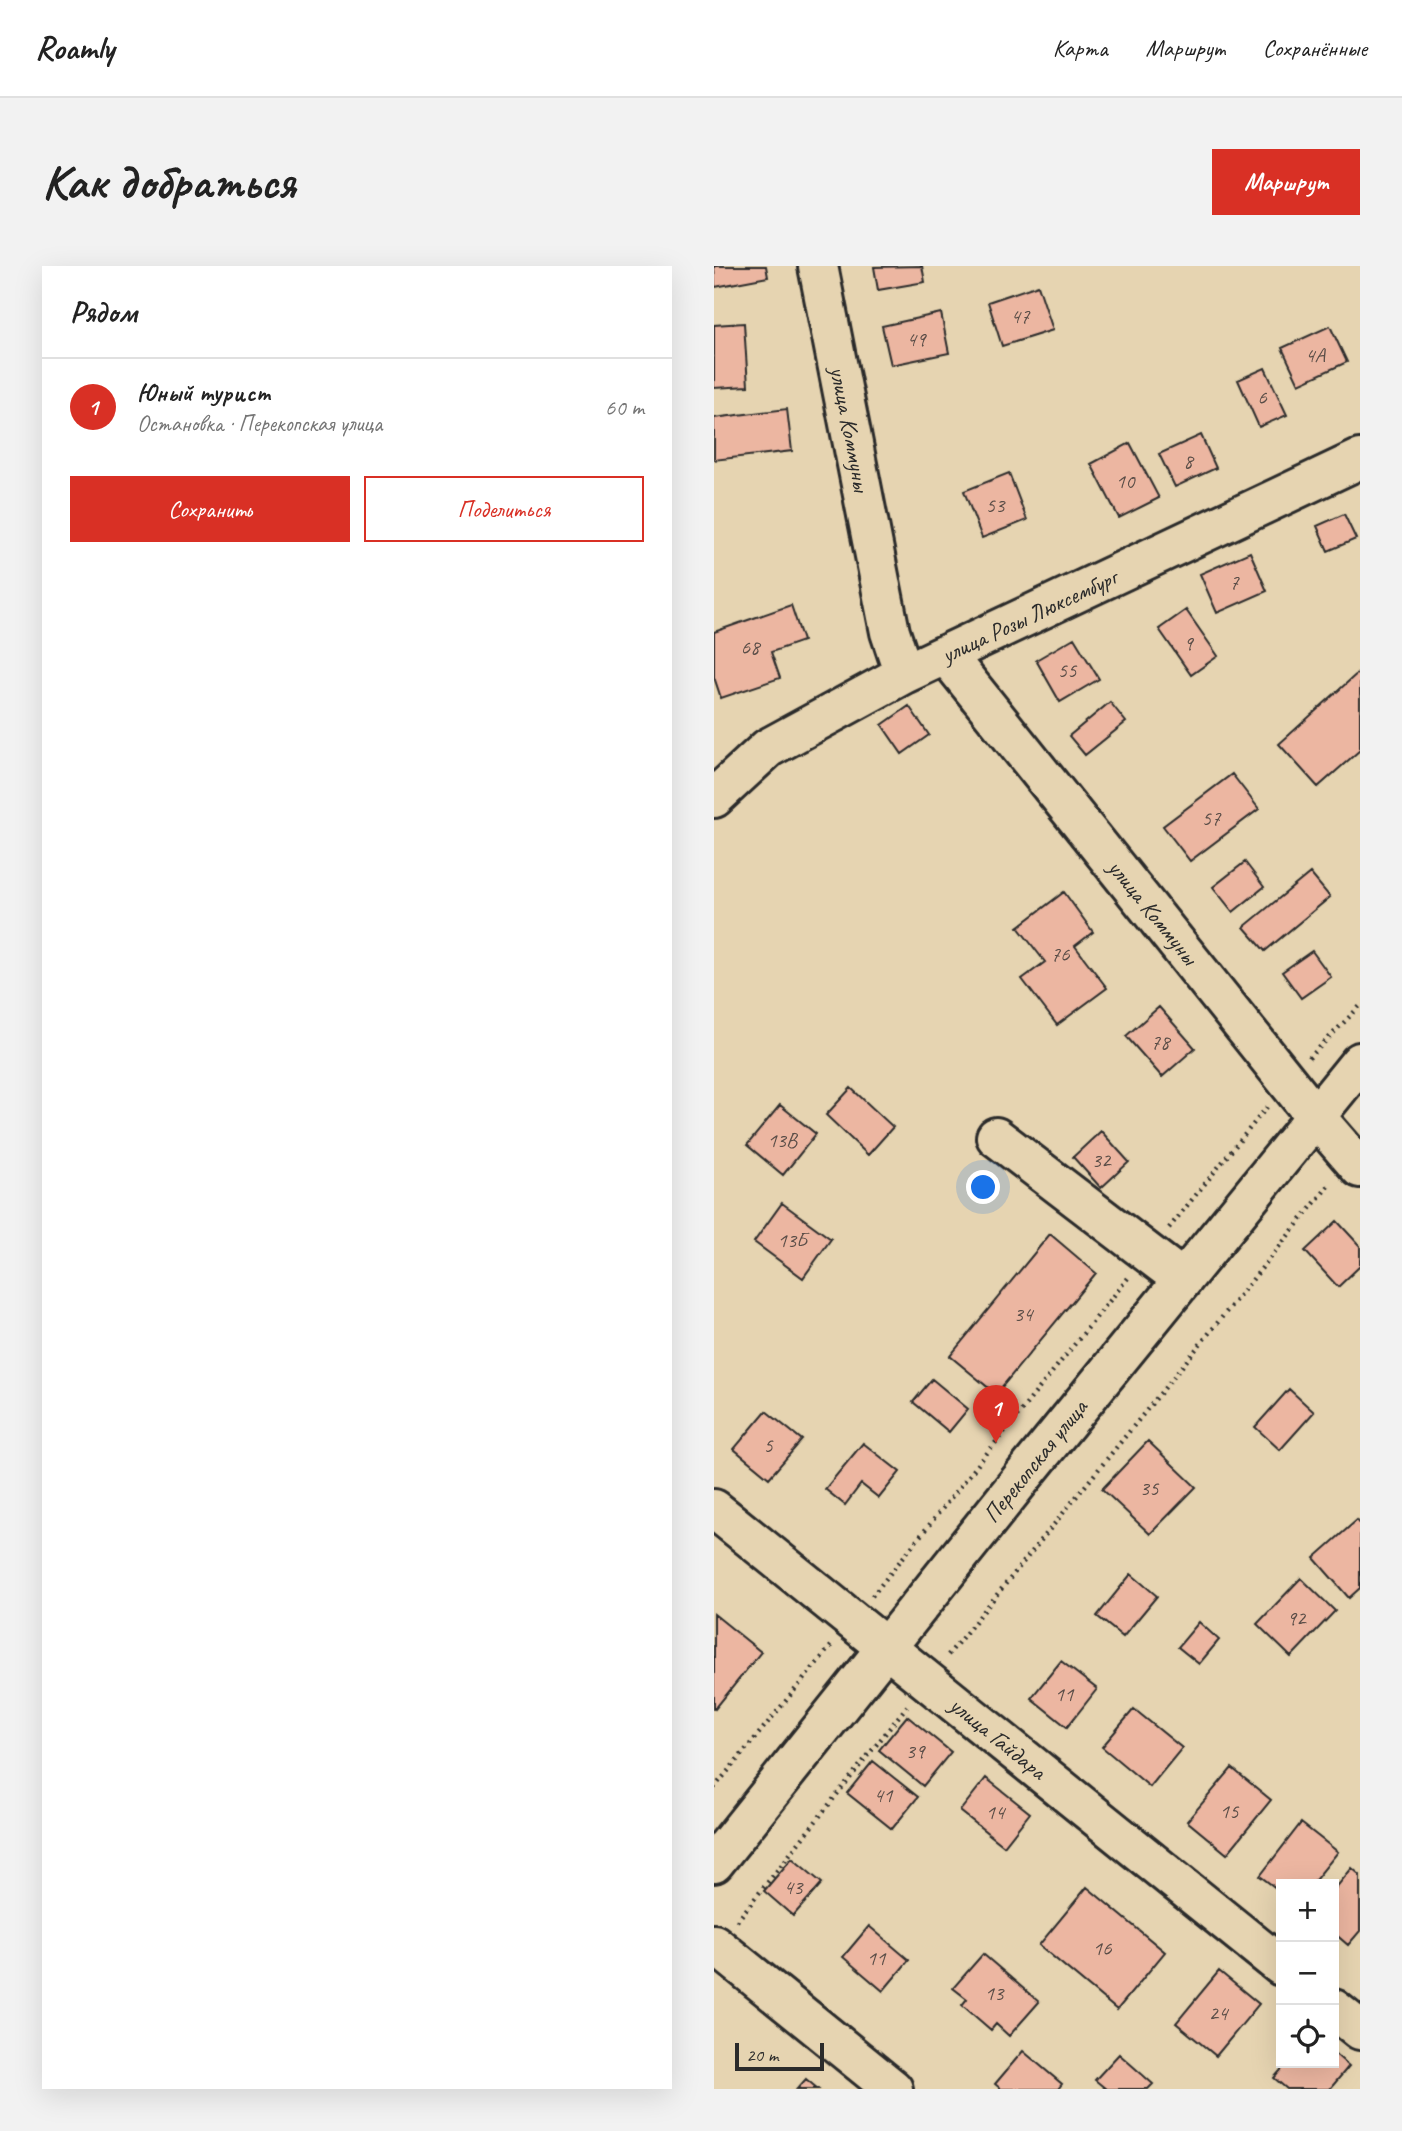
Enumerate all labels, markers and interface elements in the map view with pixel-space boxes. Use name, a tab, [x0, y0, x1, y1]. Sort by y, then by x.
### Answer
text: Roamly	[35, 27, 114, 69]
text: Карта	[1053, 33, 1108, 63]
text: Маршрут	[1146, 33, 1225, 63]
text: Сохранённые	[1263, 33, 1367, 63]
button: Маршрут	[1212, 149, 1360, 215]
text: Как добраться	[42, 151, 295, 213]
text: Рядом	[70, 293, 137, 331]
house number: 47	[1011, 303, 1031, 329]
house number: 49	[907, 326, 927, 352]
house number: 4А	[1305, 342, 1326, 368]
street label: улица Коммуны	[823, 362, 877, 496]
text: Юный турист	[137, 376, 270, 409]
house number: 6	[1257, 384, 1267, 410]
text: 1	[88, 393, 98, 422]
text: 60 m	[605, 393, 644, 422]
text: Остановка · Перекопская улица	[137, 409, 382, 438]
house number: 8	[1183, 448, 1195, 474]
house number: 10	[1116, 468, 1136, 494]
button: Сохранить	[70, 476, 350, 542]
button: Поделиться	[364, 476, 644, 542]
house number: 53	[986, 492, 1006, 518]
street label: улица Розы Люксембург	[935, 561, 1125, 671]
house number: 7	[1229, 569, 1240, 595]
house number: 9	[1183, 630, 1194, 656]
house number: 68	[741, 634, 762, 660]
house number: 55	[1058, 657, 1078, 683]
house number: 57	[1202, 805, 1222, 831]
street label: улица Коммуны	[1100, 852, 1206, 972]
house number: 76	[1051, 941, 1070, 967]
house number: 78	[1151, 1029, 1172, 1055]
house number: 13В	[767, 1127, 799, 1153]
house number: 32	[1092, 1147, 1112, 1173]
your location	[966, 1170, 1000, 1204]
house number: 13Б	[777, 1227, 810, 1253]
house number: 34	[1014, 1301, 1035, 1327]
pin: 1	[973, 1385, 1019, 1443]
street label: Перекопская улица	[976, 1392, 1095, 1529]
house number: 5	[763, 1432, 774, 1458]
house number: 35	[1140, 1475, 1160, 1501]
house number: 92	[1287, 1605, 1307, 1631]
house number: 11	[1055, 1681, 1075, 1707]
street label: улица Гайдара	[942, 1689, 1053, 1787]
house number: 39	[906, 1738, 926, 1764]
house number: 41	[874, 1782, 894, 1808]
house number: 15	[1220, 1798, 1240, 1824]
house number: 14	[986, 1799, 1007, 1825]
house number: 43	[784, 1874, 804, 1900]
map controls	[1276, 1879, 1339, 2068]
button: +	[1276, 1879, 1339, 1942]
house number: 16	[1093, 1935, 1112, 1961]
button: −	[1276, 1942, 1339, 2005]
house number: 11	[867, 1945, 887, 1971]
house number: 13	[985, 1980, 1005, 2006]
house number: 24	[1209, 2000, 1230, 2026]
button: locate	[1276, 2005, 1339, 2068]
scale bar	[735, 2040, 824, 2072]
text: 20 m	[746, 2043, 778, 2067]

